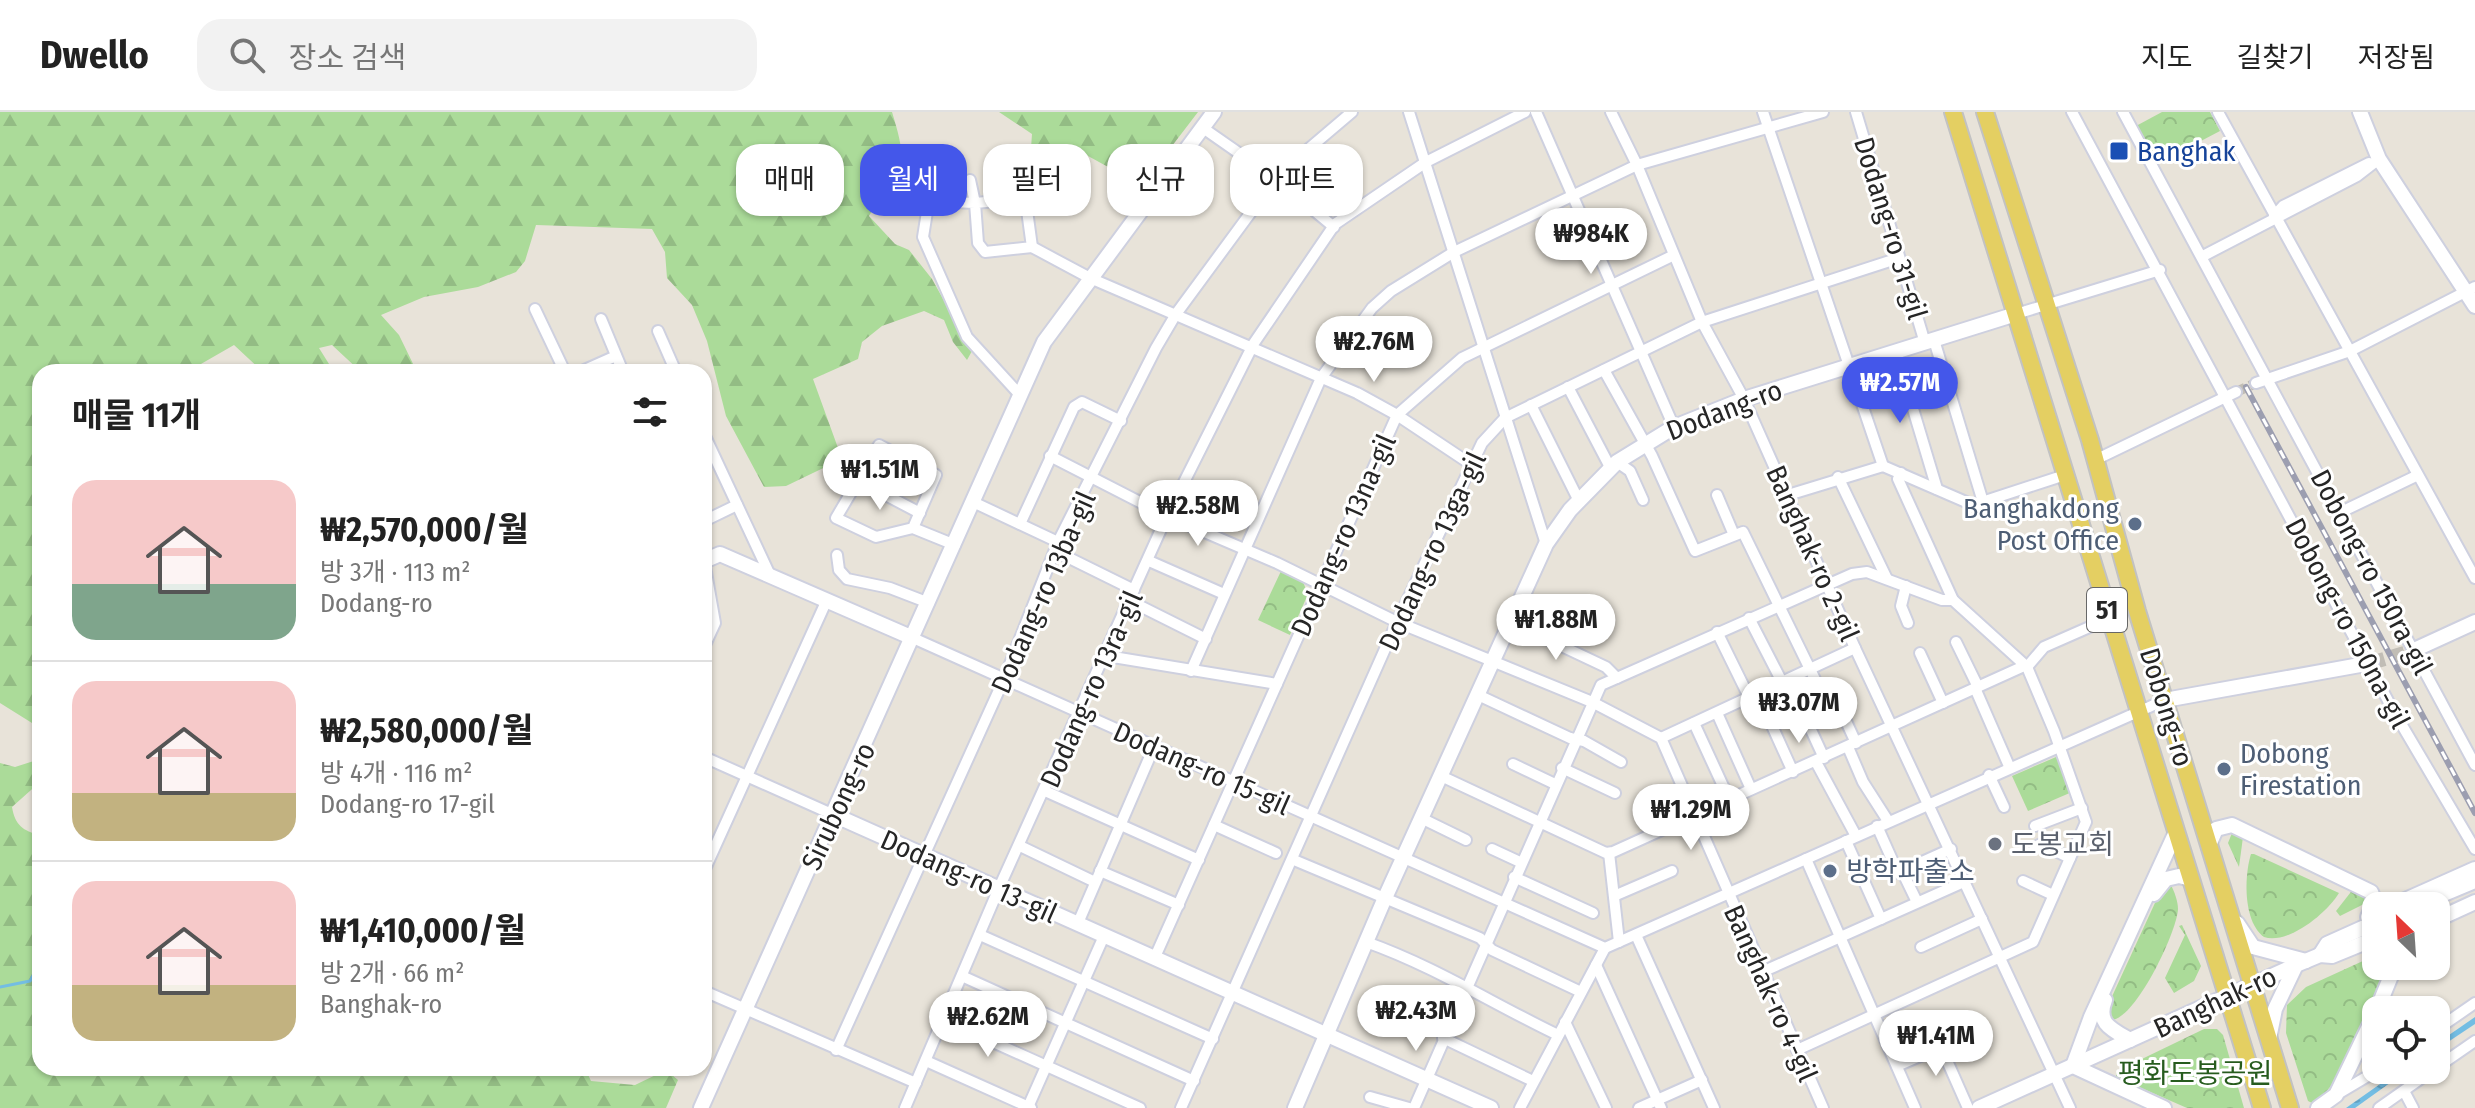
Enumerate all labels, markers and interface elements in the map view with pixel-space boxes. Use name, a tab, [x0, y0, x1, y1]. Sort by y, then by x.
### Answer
search box	[197, 19, 757, 91]
text: Dwello	[40, 32, 149, 78]
icon: search	[225, 33, 269, 77]
text: 장소 검색	[289, 40, 406, 76]
text: 지도	[2141, 41, 2192, 74]
text: 길찾기	[2236, 41, 2314, 74]
text: 저장됨	[2358, 41, 2435, 74]
street label: Dodang-ro 31-gil	[1847, 133, 1934, 323]
place label: Banghak	[2137, 135, 2236, 168]
marker: Banghak	[2108, 140, 2130, 162]
chip: 매매	[736, 144, 844, 216]
chip: 월세	[860, 144, 967, 216]
chip: 필터	[983, 144, 1091, 216]
chip: 신규	[1107, 144, 1214, 216]
chip: 아파트	[1230, 144, 1363, 216]
pin: ₩984K	[1535, 208, 1647, 276]
text: ₩984K	[1553, 218, 1629, 249]
pin: ₩2.76M	[1309, 316, 1439, 384]
text: ₩2.76M	[1334, 326, 1415, 357]
pin: ₩2.57M	[1835, 357, 1965, 425]
text: ₩2.57M	[1860, 367, 1940, 398]
street label: Dodang-ro	[1662, 373, 1787, 448]
icon: filters	[628, 390, 672, 434]
text: 매물 11개	[72, 395, 201, 436]
street label: Dodang-ro 13na-gil	[1284, 429, 1403, 641]
pin: ₩1.51M	[815, 444, 945, 512]
street label: Dodang-ro 13ga-gil	[1372, 447, 1493, 656]
text: ₩1.51M	[841, 454, 919, 485]
street label: Banghak-ro 2-gil	[1759, 460, 1866, 646]
street label: Dobong-ro 150ra-gil	[2304, 464, 2440, 680]
pin: ₩2.58M	[1133, 480, 1263, 548]
street label: Dodang-ro 13ba-gil	[984, 486, 1103, 698]
text: ₩2.58M	[1156, 490, 1240, 521]
place label: Banghakdong Post Office	[1963, 492, 2120, 557]
text: ₩2,570,000/월	[320, 509, 529, 550]
icon: home	[136, 512, 232, 608]
street label: Dobong-ro 150na-gil	[2278, 512, 2417, 734]
marker: Banghakdong Post Office	[2126, 515, 2144, 533]
text: 방 3개 · 113 m²	[320, 557, 470, 588]
street label: Dodang-ro 13ra-gil	[1033, 586, 1150, 793]
text: Dodang-ro	[320, 588, 433, 619]
road number: 51	[2087, 588, 2127, 632]
pin: ₩1.88M	[1491, 594, 1621, 662]
text: ₩1.88M	[1514, 604, 1598, 635]
street label: Dobong-ro	[2133, 644, 2200, 770]
pin: ₩3.07M	[1734, 677, 1864, 745]
text: ₩3.07M	[1758, 687, 1840, 718]
text: ₩2,580,000/월	[320, 710, 533, 751]
icon: home	[136, 713, 232, 809]
street label: Dodang-ro 15-gil	[1108, 715, 1295, 822]
street label: Sirubong-ro	[795, 737, 882, 875]
place label: Dobong Firestation	[2240, 737, 2362, 802]
text: 방 4개 · 116 m²	[320, 758, 472, 789]
marker: Dobong Firestation	[2215, 760, 2233, 778]
pin: ₩1.29M	[1626, 784, 1756, 852]
text: Dodang-ro 17-gil	[320, 789, 495, 820]
text: ₩1.29M	[1650, 794, 1732, 825]
street label: Dodang-ro 13-gil	[876, 823, 1062, 930]
place label: 도봉교회	[2011, 828, 2114, 861]
marker: 도봉교회	[1986, 835, 2004, 853]
place label: 방학파출소	[1846, 855, 1975, 888]
marker: 방학파출소	[1821, 862, 1839, 880]
north arrow	[2362, 892, 2450, 980]
map controls	[2362, 892, 2450, 1084]
street label: Banghak-ro 4-gil	[1717, 900, 1824, 1087]
text: ₩1,410,000/월	[320, 910, 526, 951]
icon: home	[136, 913, 232, 1009]
text: 방 2개 · 66 m²	[320, 958, 464, 989]
street label: Banghak-ro	[2149, 960, 2282, 1045]
pin: ₩2.43M	[1351, 985, 1481, 1053]
text: Banghak-ro	[320, 989, 442, 1020]
pin: ₩2.62M	[923, 991, 1053, 1059]
text: ₩2.43M	[1375, 995, 1457, 1026]
button: locate	[2362, 996, 2450, 1084]
text: ₩2.62M	[947, 1001, 1029, 1032]
pin: ₩1.41M	[1871, 1010, 2001, 1078]
text: ₩1.41M	[1897, 1020, 1975, 1051]
park label: 평화도봉공원	[2118, 1057, 2272, 1090]

